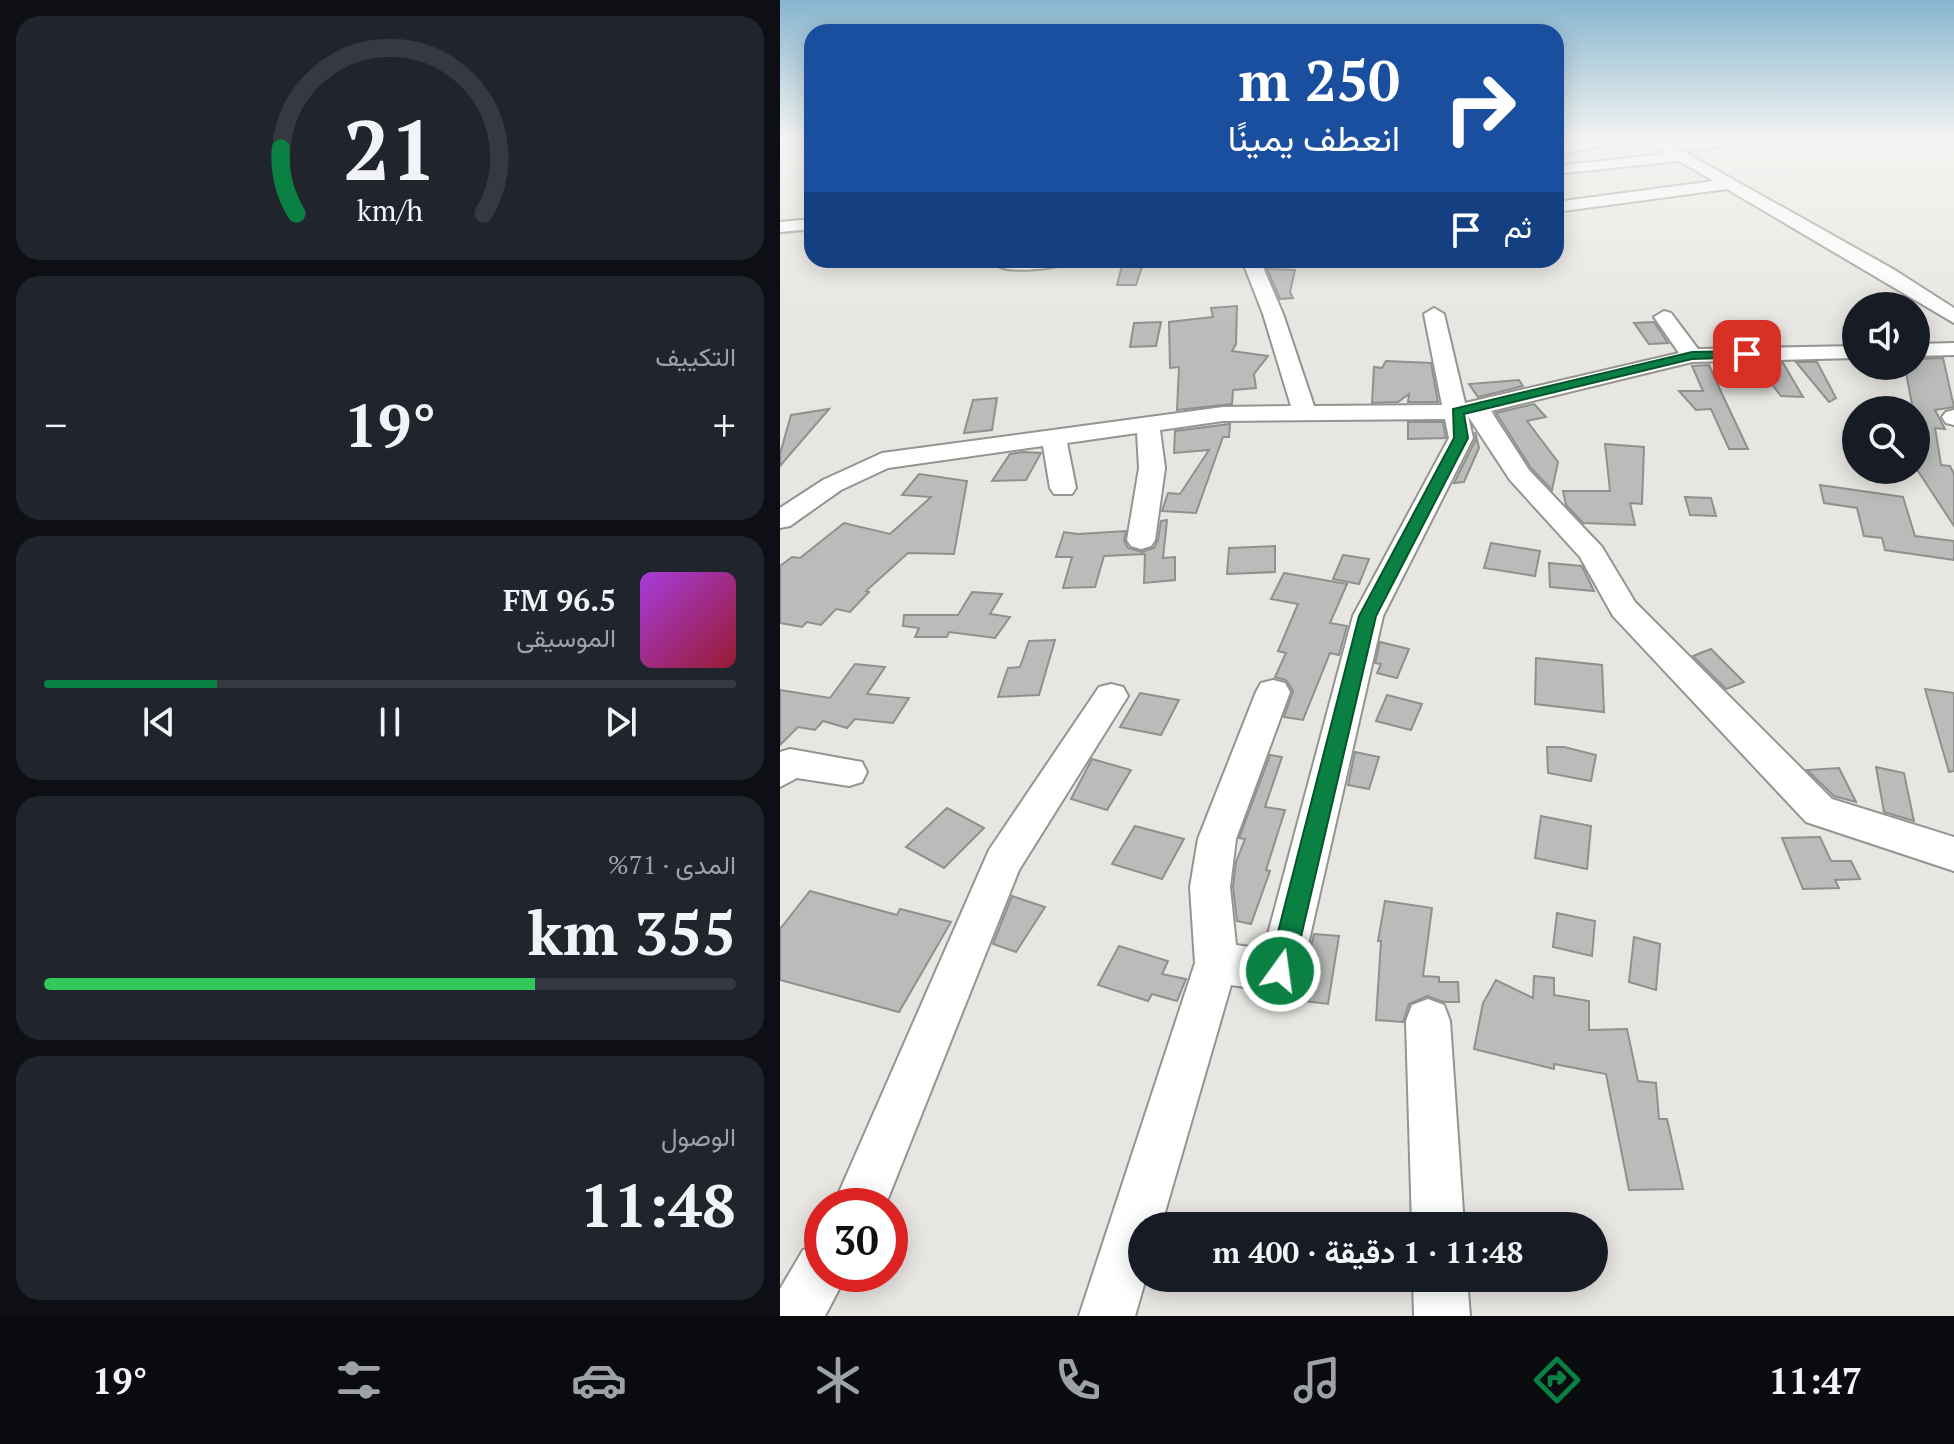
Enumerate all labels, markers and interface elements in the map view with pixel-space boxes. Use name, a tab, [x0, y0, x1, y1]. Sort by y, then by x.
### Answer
text: 250 m	[1238, 43, 1400, 117]
icon: right	[1428, 56, 1532, 160]
text: 21	[343, 94, 437, 204]
text: انعطف يمينًا	[1228, 114, 1400, 161]
text: km/h	[357, 191, 423, 229]
text: ثم	[1504, 207, 1532, 247]
icon: arrive	[1444, 208, 1488, 252]
map controls	[1842, 292, 1930, 484]
button: sound	[1842, 292, 1930, 380]
pin	[1713, 320, 1781, 388]
icon: arrive	[1725, 332, 1769, 376]
text: التكييف	[655, 339, 736, 373]
text: 19°	[344, 385, 436, 464]
text: −	[44, 395, 67, 454]
text: +	[713, 395, 736, 454]
button: search	[1842, 396, 1930, 484]
text: 96.5 FM	[503, 580, 616, 620]
text: الموسيقى	[516, 620, 616, 654]
icon: previous	[137, 700, 181, 744]
icon: pause	[368, 700, 412, 744]
icon: next	[599, 700, 643, 744]
text: المدى · 71%	[608, 847, 736, 881]
text: 355 km	[528, 893, 736, 972]
position arrow	[1238, 929, 1322, 1013]
text: الوصول	[661, 1119, 736, 1153]
text: 11:48	[580, 1165, 736, 1244]
speed limit sign: 30	[804, 1188, 908, 1292]
text: 11:48 · 1 دقيقة · 400 m	[1213, 1232, 1523, 1272]
icon: filters	[331, 1352, 387, 1408]
icon: car	[571, 1352, 627, 1408]
icon: climate	[810, 1352, 866, 1408]
icon: phone	[1050, 1352, 1106, 1408]
icon: music	[1289, 1352, 1345, 1408]
icon: directions	[1529, 1352, 1585, 1408]
text: 19°	[92, 1357, 147, 1404]
text: 11:47	[1769, 1357, 1862, 1404]

